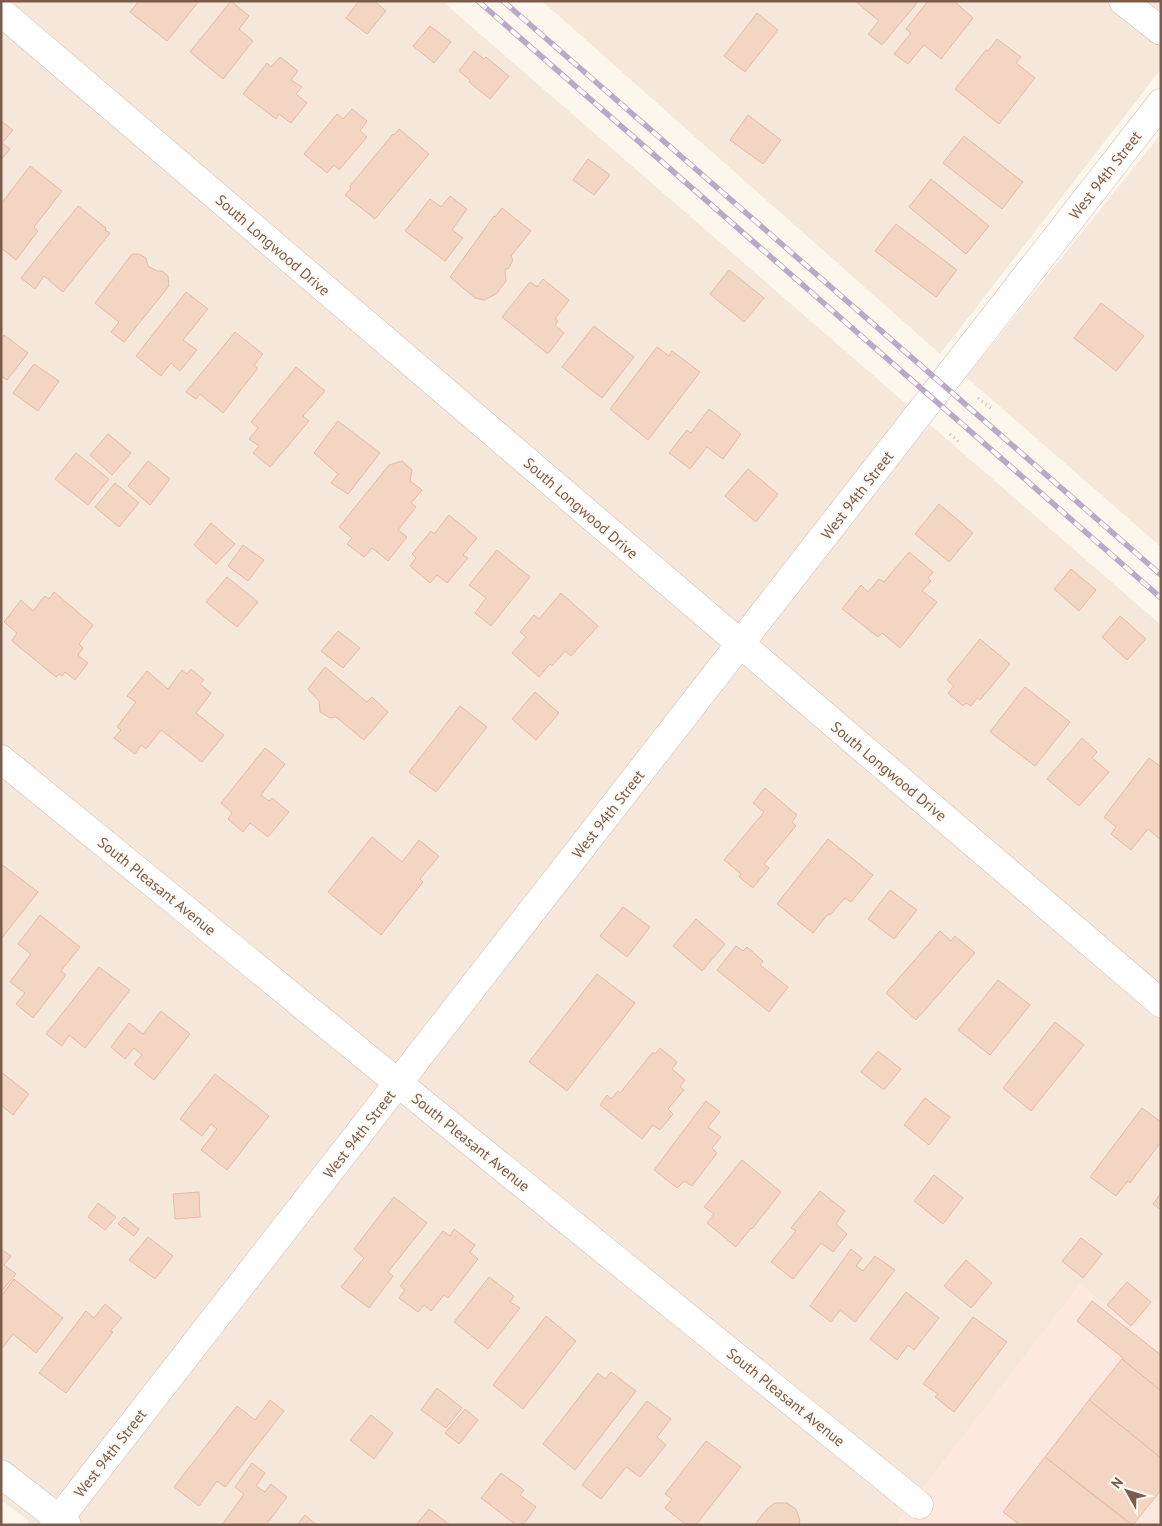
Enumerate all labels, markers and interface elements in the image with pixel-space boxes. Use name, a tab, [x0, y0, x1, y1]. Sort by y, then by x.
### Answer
street label: West 94th Street	[1065, 127, 1145, 223]
street label: South Longwood Drive	[212, 190, 334, 300]
street label: West 94th Street	[817, 447, 897, 543]
street label: South Longwood Drive	[520, 453, 642, 563]
street label: South Longwood Drive	[827, 717, 951, 825]
street label: West 94th Street	[568, 766, 648, 862]
street label: South Pleasant Avenue	[94, 832, 220, 940]
street label: West 94th Street	[319, 1086, 399, 1182]
street label: South Pleasant Avenue	[408, 1088, 534, 1196]
street label: South Pleasant Avenue	[723, 1343, 849, 1451]
street label: West 94th Street	[70, 1405, 150, 1501]
north arrow	[1102, 1466, 1152, 1516]
text: N	[1107, 1474, 1127, 1492]

